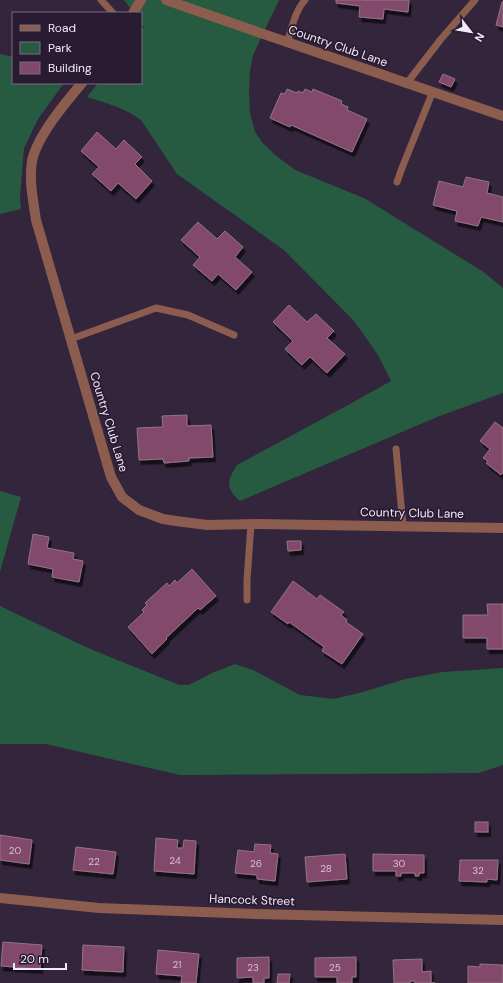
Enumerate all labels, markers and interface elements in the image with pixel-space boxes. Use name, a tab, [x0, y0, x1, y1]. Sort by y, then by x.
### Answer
legend	[12, 12, 142, 84]
north arrow	[451, 12, 491, 52]
text: Road	[48, 20, 76, 36]
street label: Country Club Lane	[286, 22, 390, 71]
text: N	[472, 30, 488, 44]
text: Park	[48, 40, 72, 56]
text: Building	[48, 60, 92, 76]
street label: Country Club Lane	[86, 370, 132, 474]
street label: Country Club Lane	[360, 504, 464, 522]
house number: 20	[9, 844, 21, 857]
house number: 24	[169, 854, 181, 867]
house number: 22	[88, 855, 100, 868]
house number: 26	[250, 857, 262, 870]
house number: 30	[393, 857, 406, 870]
house number: 28	[320, 862, 332, 875]
house number: 32	[472, 864, 484, 877]
street label: Hancock Street	[209, 891, 295, 910]
scale bar	[14, 945, 66, 971]
text: 20 m	[20, 951, 49, 967]
house number: 21	[173, 958, 181, 971]
house number: 23	[247, 961, 259, 974]
house number: 25	[329, 961, 341, 974]

